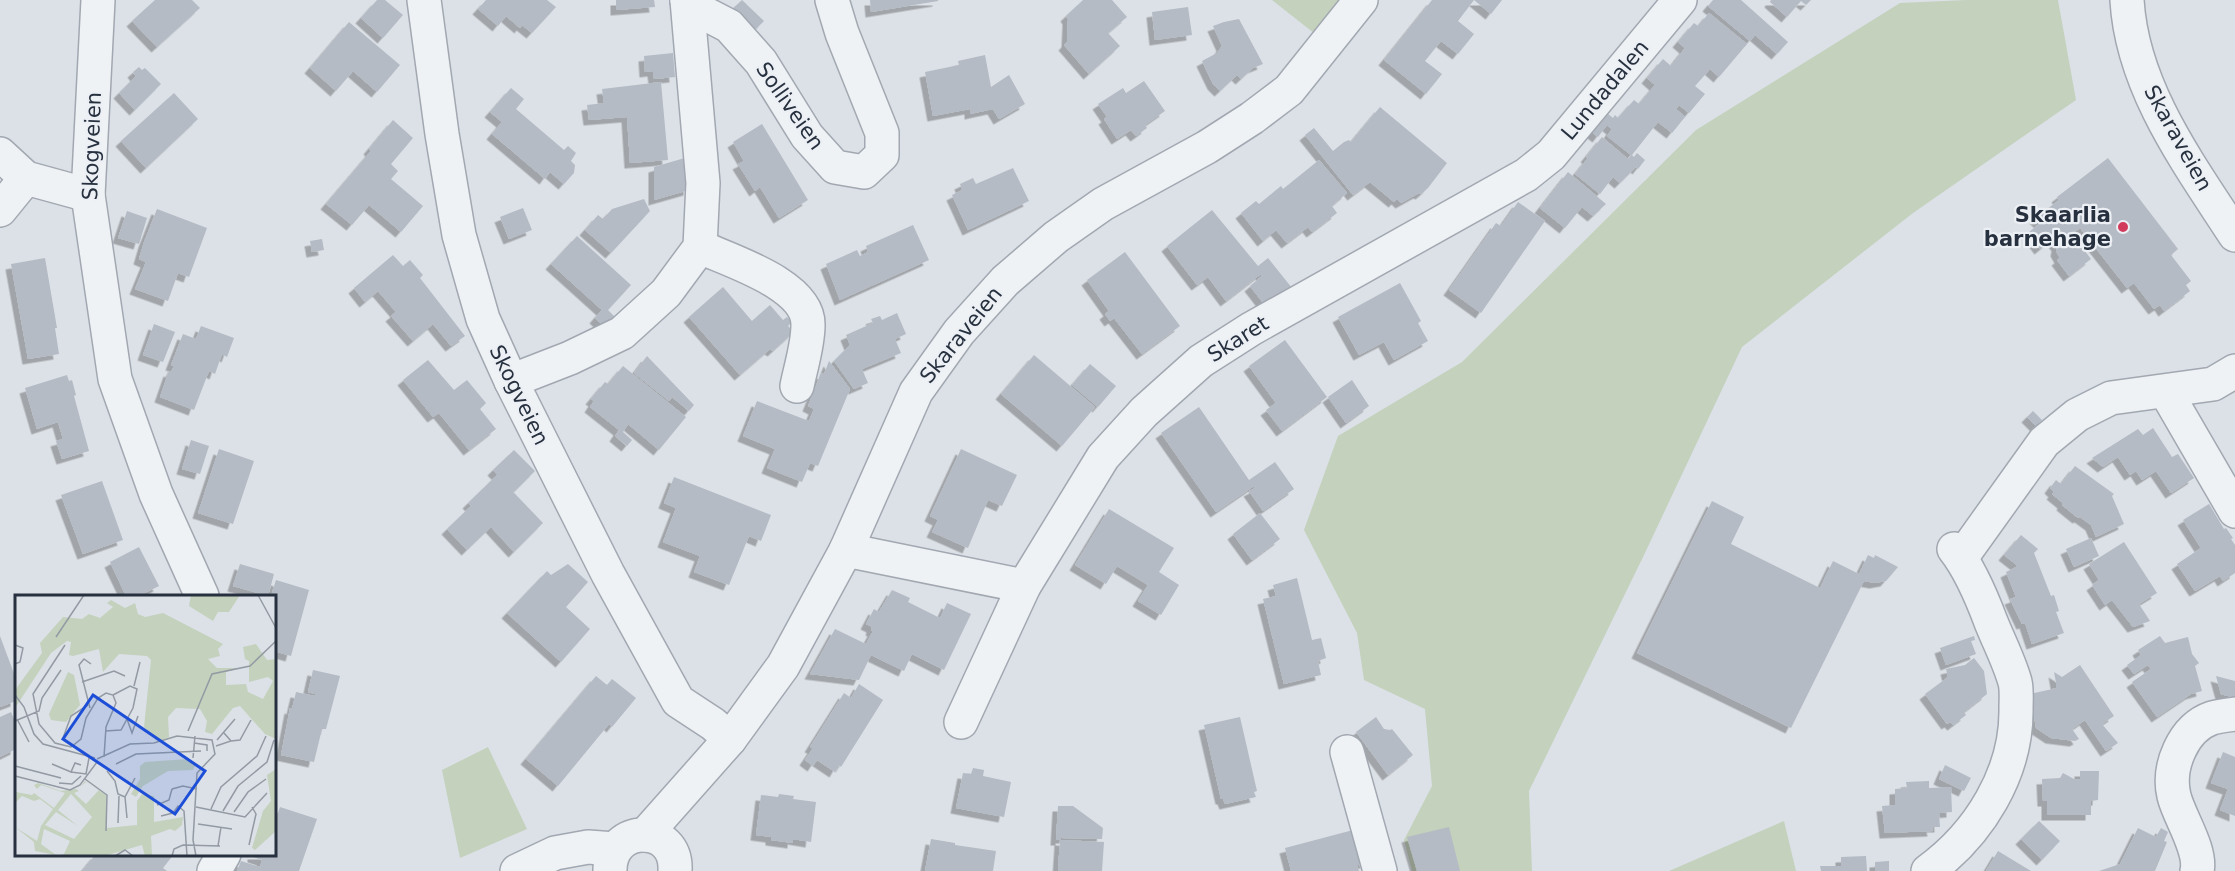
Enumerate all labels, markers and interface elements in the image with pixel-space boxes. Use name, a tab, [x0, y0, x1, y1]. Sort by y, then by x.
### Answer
street label: Lundadalen	[1556, 35, 1654, 145]
street label: Solliveien	[751, 58, 829, 154]
street label: Skaraveien	[2139, 81, 2217, 195]
street label: Skogveien	[78, 91, 106, 201]
place label: Skaarlia barnehage	[1984, 203, 2111, 251]
marker: Skaarlia barnehage	[2116, 220, 2130, 234]
street label: Skaraveien	[915, 282, 1007, 388]
street label: Skaret	[1203, 311, 1273, 367]
street label: Skogveien	[484, 341, 554, 449]
inset map	[15, 595, 276, 856]

